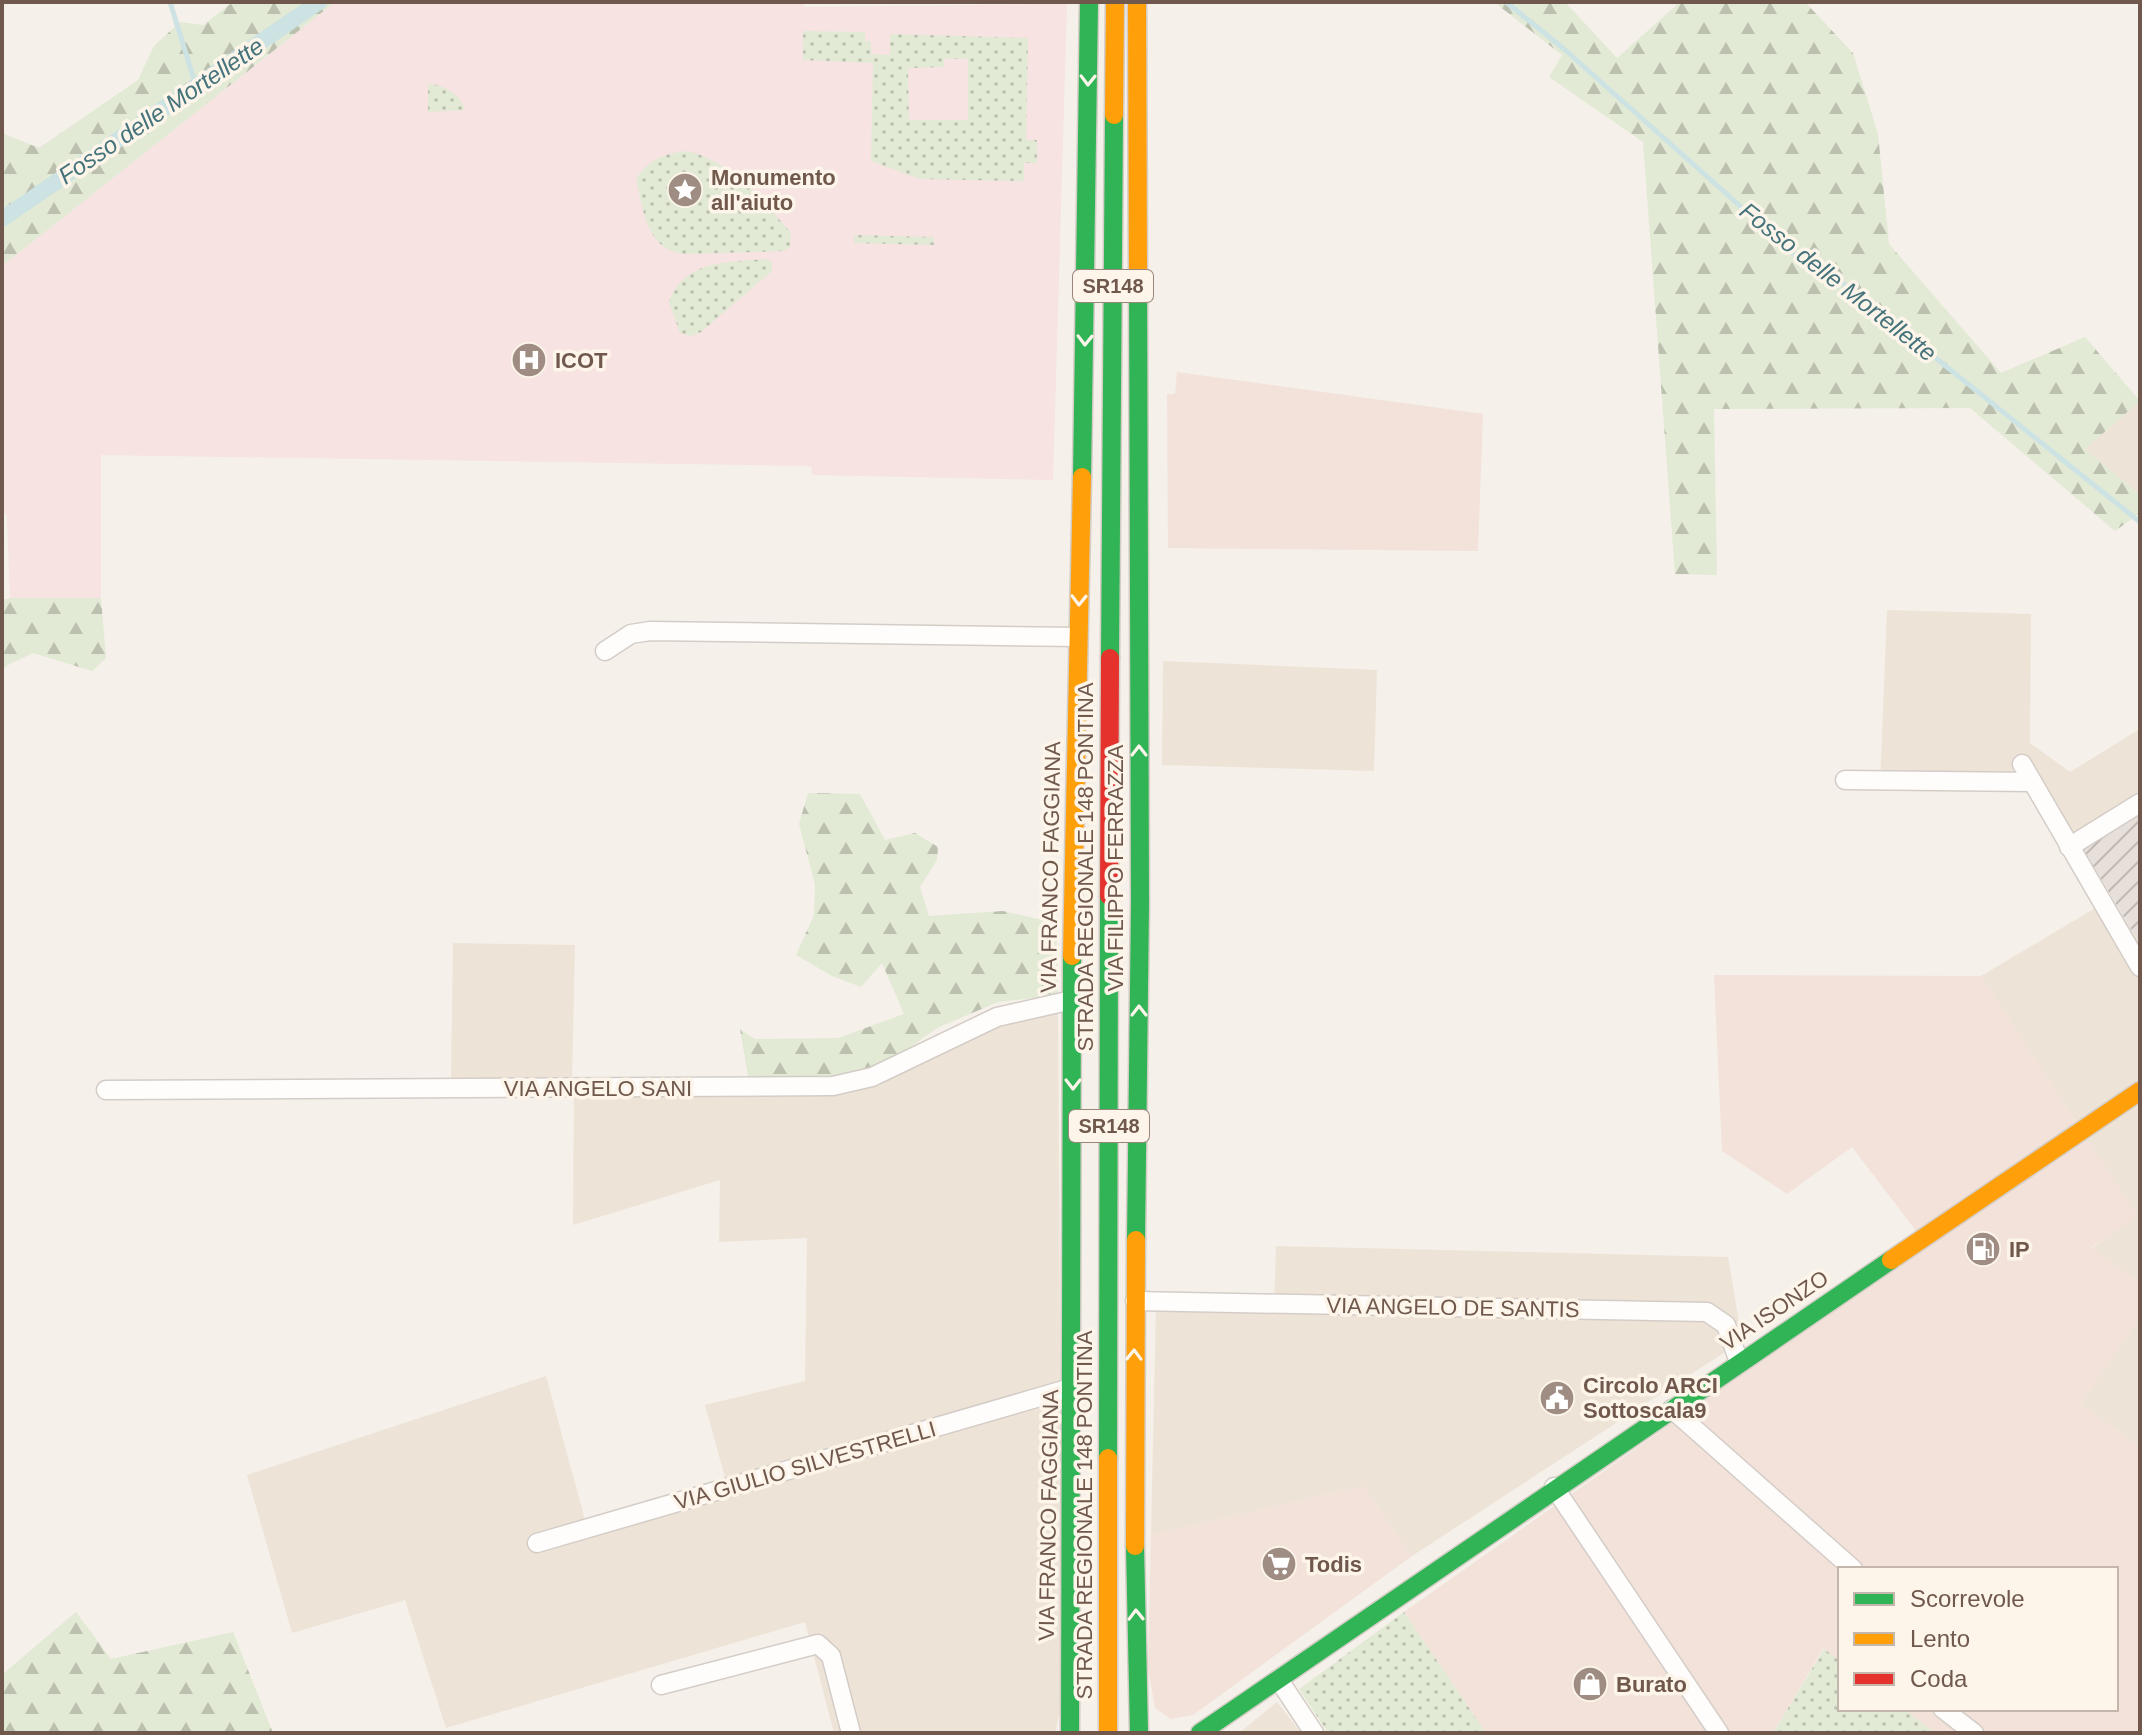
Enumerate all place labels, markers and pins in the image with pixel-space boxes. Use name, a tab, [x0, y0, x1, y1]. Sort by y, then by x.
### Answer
place label: Monumento all'aiuto	[711, 165, 836, 215]
place icon: Monumento all'aiuto	[666, 171, 704, 209]
hospital icon: ICOT	[510, 341, 548, 379]
place label: ICOT	[555, 348, 608, 373]
fuel station icon: IP	[1964, 1230, 2002, 1268]
place label: IP	[2009, 1237, 2030, 1262]
place label: Circolo ARCI Sottoscala9	[1583, 1373, 1718, 1423]
public building icon: Circolo ARCI Sottoscala9	[1538, 1379, 1576, 1417]
supermarket icon: Todis	[1260, 1545, 1298, 1583]
place label: Todis	[1305, 1552, 1362, 1577]
shop icon: Burato	[1571, 1665, 1609, 1703]
place label: Burato	[1616, 1672, 1687, 1697]

